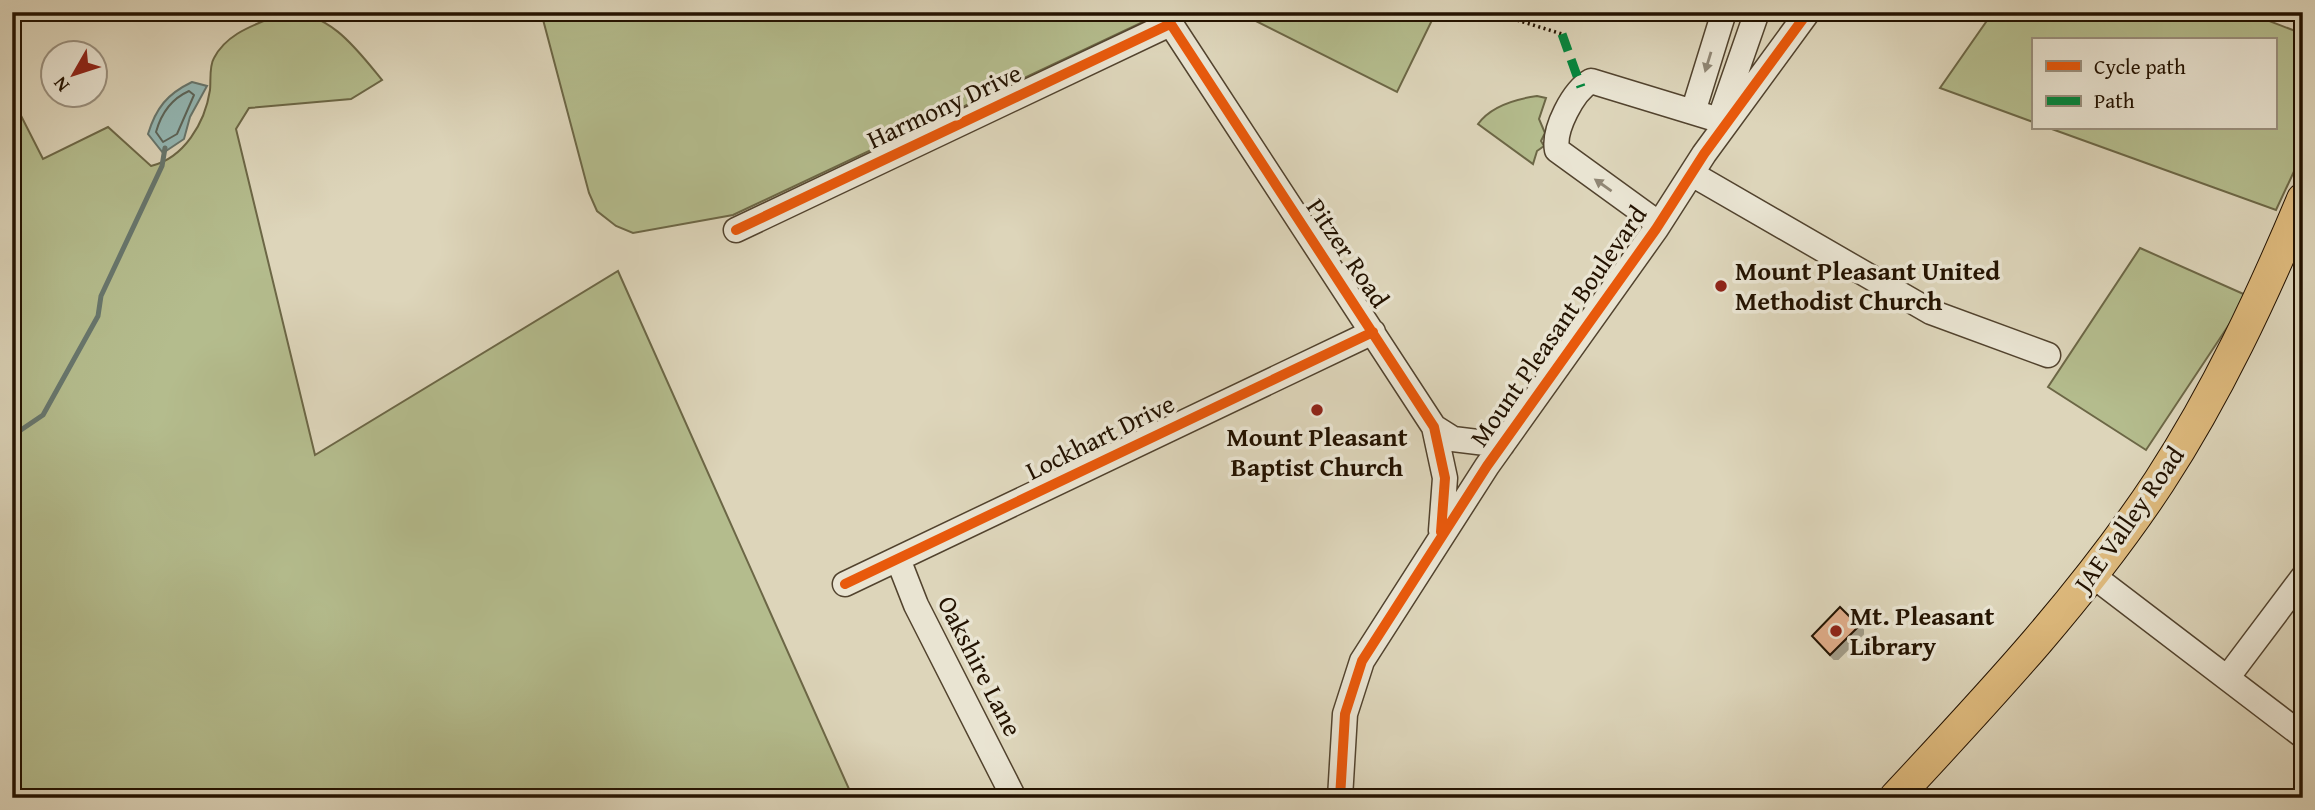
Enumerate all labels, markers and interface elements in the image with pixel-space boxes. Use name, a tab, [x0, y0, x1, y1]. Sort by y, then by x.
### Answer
north arrow	[38, 38, 108, 108]
legend	[2032, 38, 2276, 130]
text: Cycle path	[2094, 51, 2186, 82]
one-way arrow	[1703, 52, 1713, 73]
street label: Harmony Drive	[860, 53, 1027, 158]
text: N	[46, 71, 76, 98]
text: Path	[2094, 85, 2135, 116]
one-way arrow	[1594, 178, 1612, 192]
street label: Pitzer Road	[1297, 190, 1400, 315]
street label: Mount Pleasant Boulevard	[1459, 197, 1656, 454]
place label: Mount Pleasant United Methodist Church	[1735, 251, 2000, 320]
marker: Mount Pleasant United Methodist Church	[1713, 278, 1729, 294]
street label: Lockhart Drive	[1019, 384, 1181, 489]
marker: Mount Pleasant Baptist Church	[1309, 402, 1325, 418]
place label: Mount Pleasant Baptist Church	[1226, 417, 1408, 486]
street label: JAE Valley Road	[2062, 438, 2194, 602]
street label: Oakshire Lane	[928, 589, 1033, 743]
place label: Mt. Pleasant Library	[1850, 596, 1994, 665]
marker: Mt. Pleasant Library	[1828, 623, 1844, 639]

